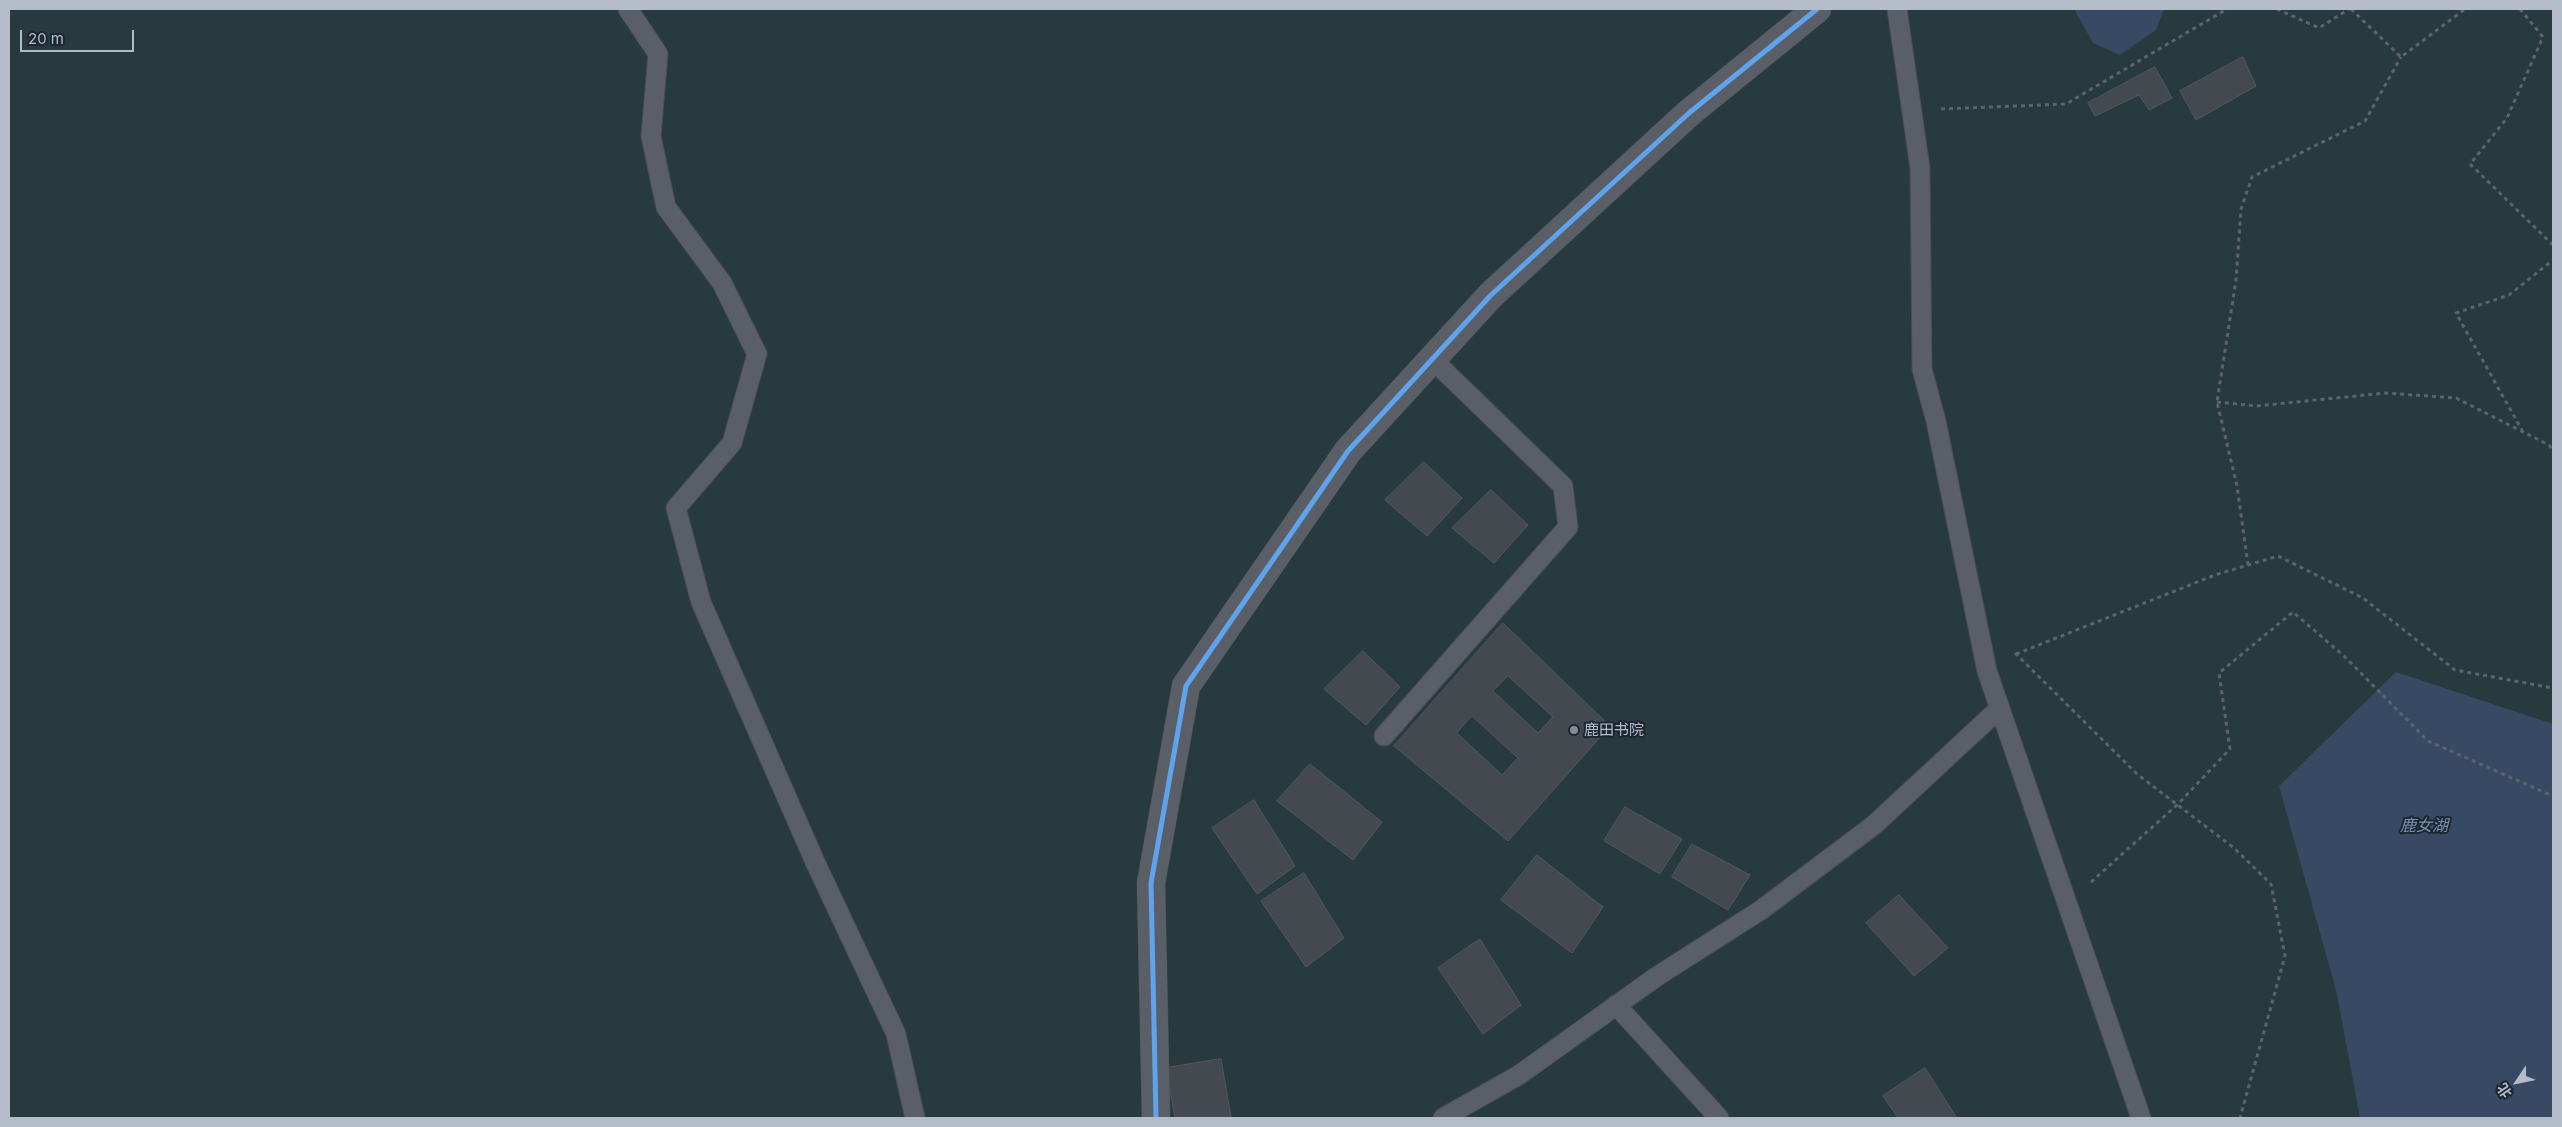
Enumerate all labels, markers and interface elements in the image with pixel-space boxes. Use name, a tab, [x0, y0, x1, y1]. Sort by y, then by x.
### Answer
scale bar	[22, 20, 136, 52]
text: 20 m	[28, 29, 64, 48]
place label: 鹿田书院	[1584, 721, 1644, 739]
marker: 鹿田书院	[1568, 724, 1580, 736]
water label: 鹿女湖	[2400, 816, 2448, 836]
north arrow	[2492, 1057, 2542, 1107]
text: 北	[2493, 1080, 2515, 1101]

